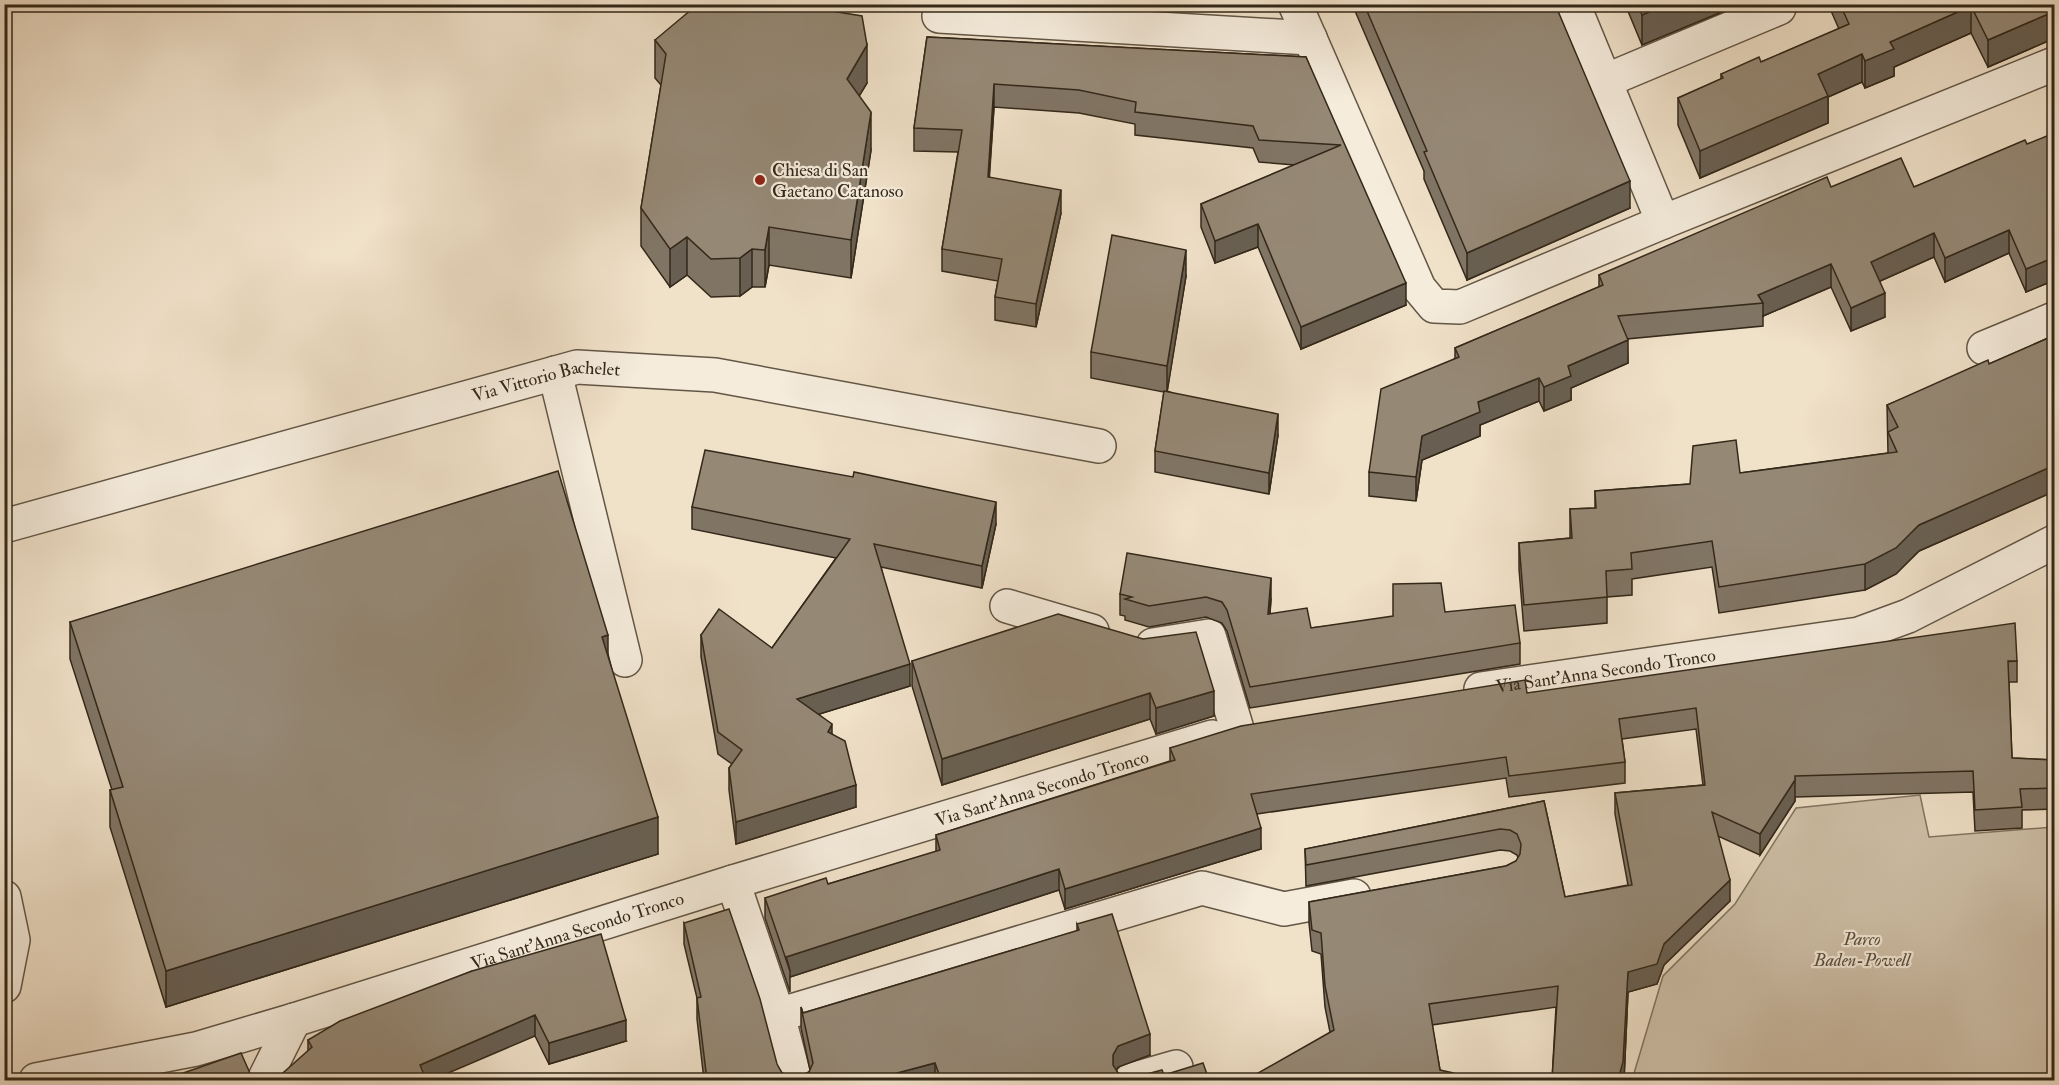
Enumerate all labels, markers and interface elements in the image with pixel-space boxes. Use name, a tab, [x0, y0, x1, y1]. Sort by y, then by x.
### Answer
place label: Chiesa di San Gaetano Catanoso	[772, 159, 904, 203]
marker: Chiesa di San Gaetano Catanoso	[753, 173, 767, 187]
street label: Via Vittorio Bachelet	[470, 356, 621, 408]
street label: Via Sant'Anna Secondo Tronco	[1494, 644, 1718, 699]
street label: Via Sant'Anna Secondo Tronco	[932, 746, 1152, 832]
street label: Via Sant'Anna Secondo Tronco	[468, 887, 687, 976]
park label: Parco Baden-Powell	[1813, 928, 1912, 972]

